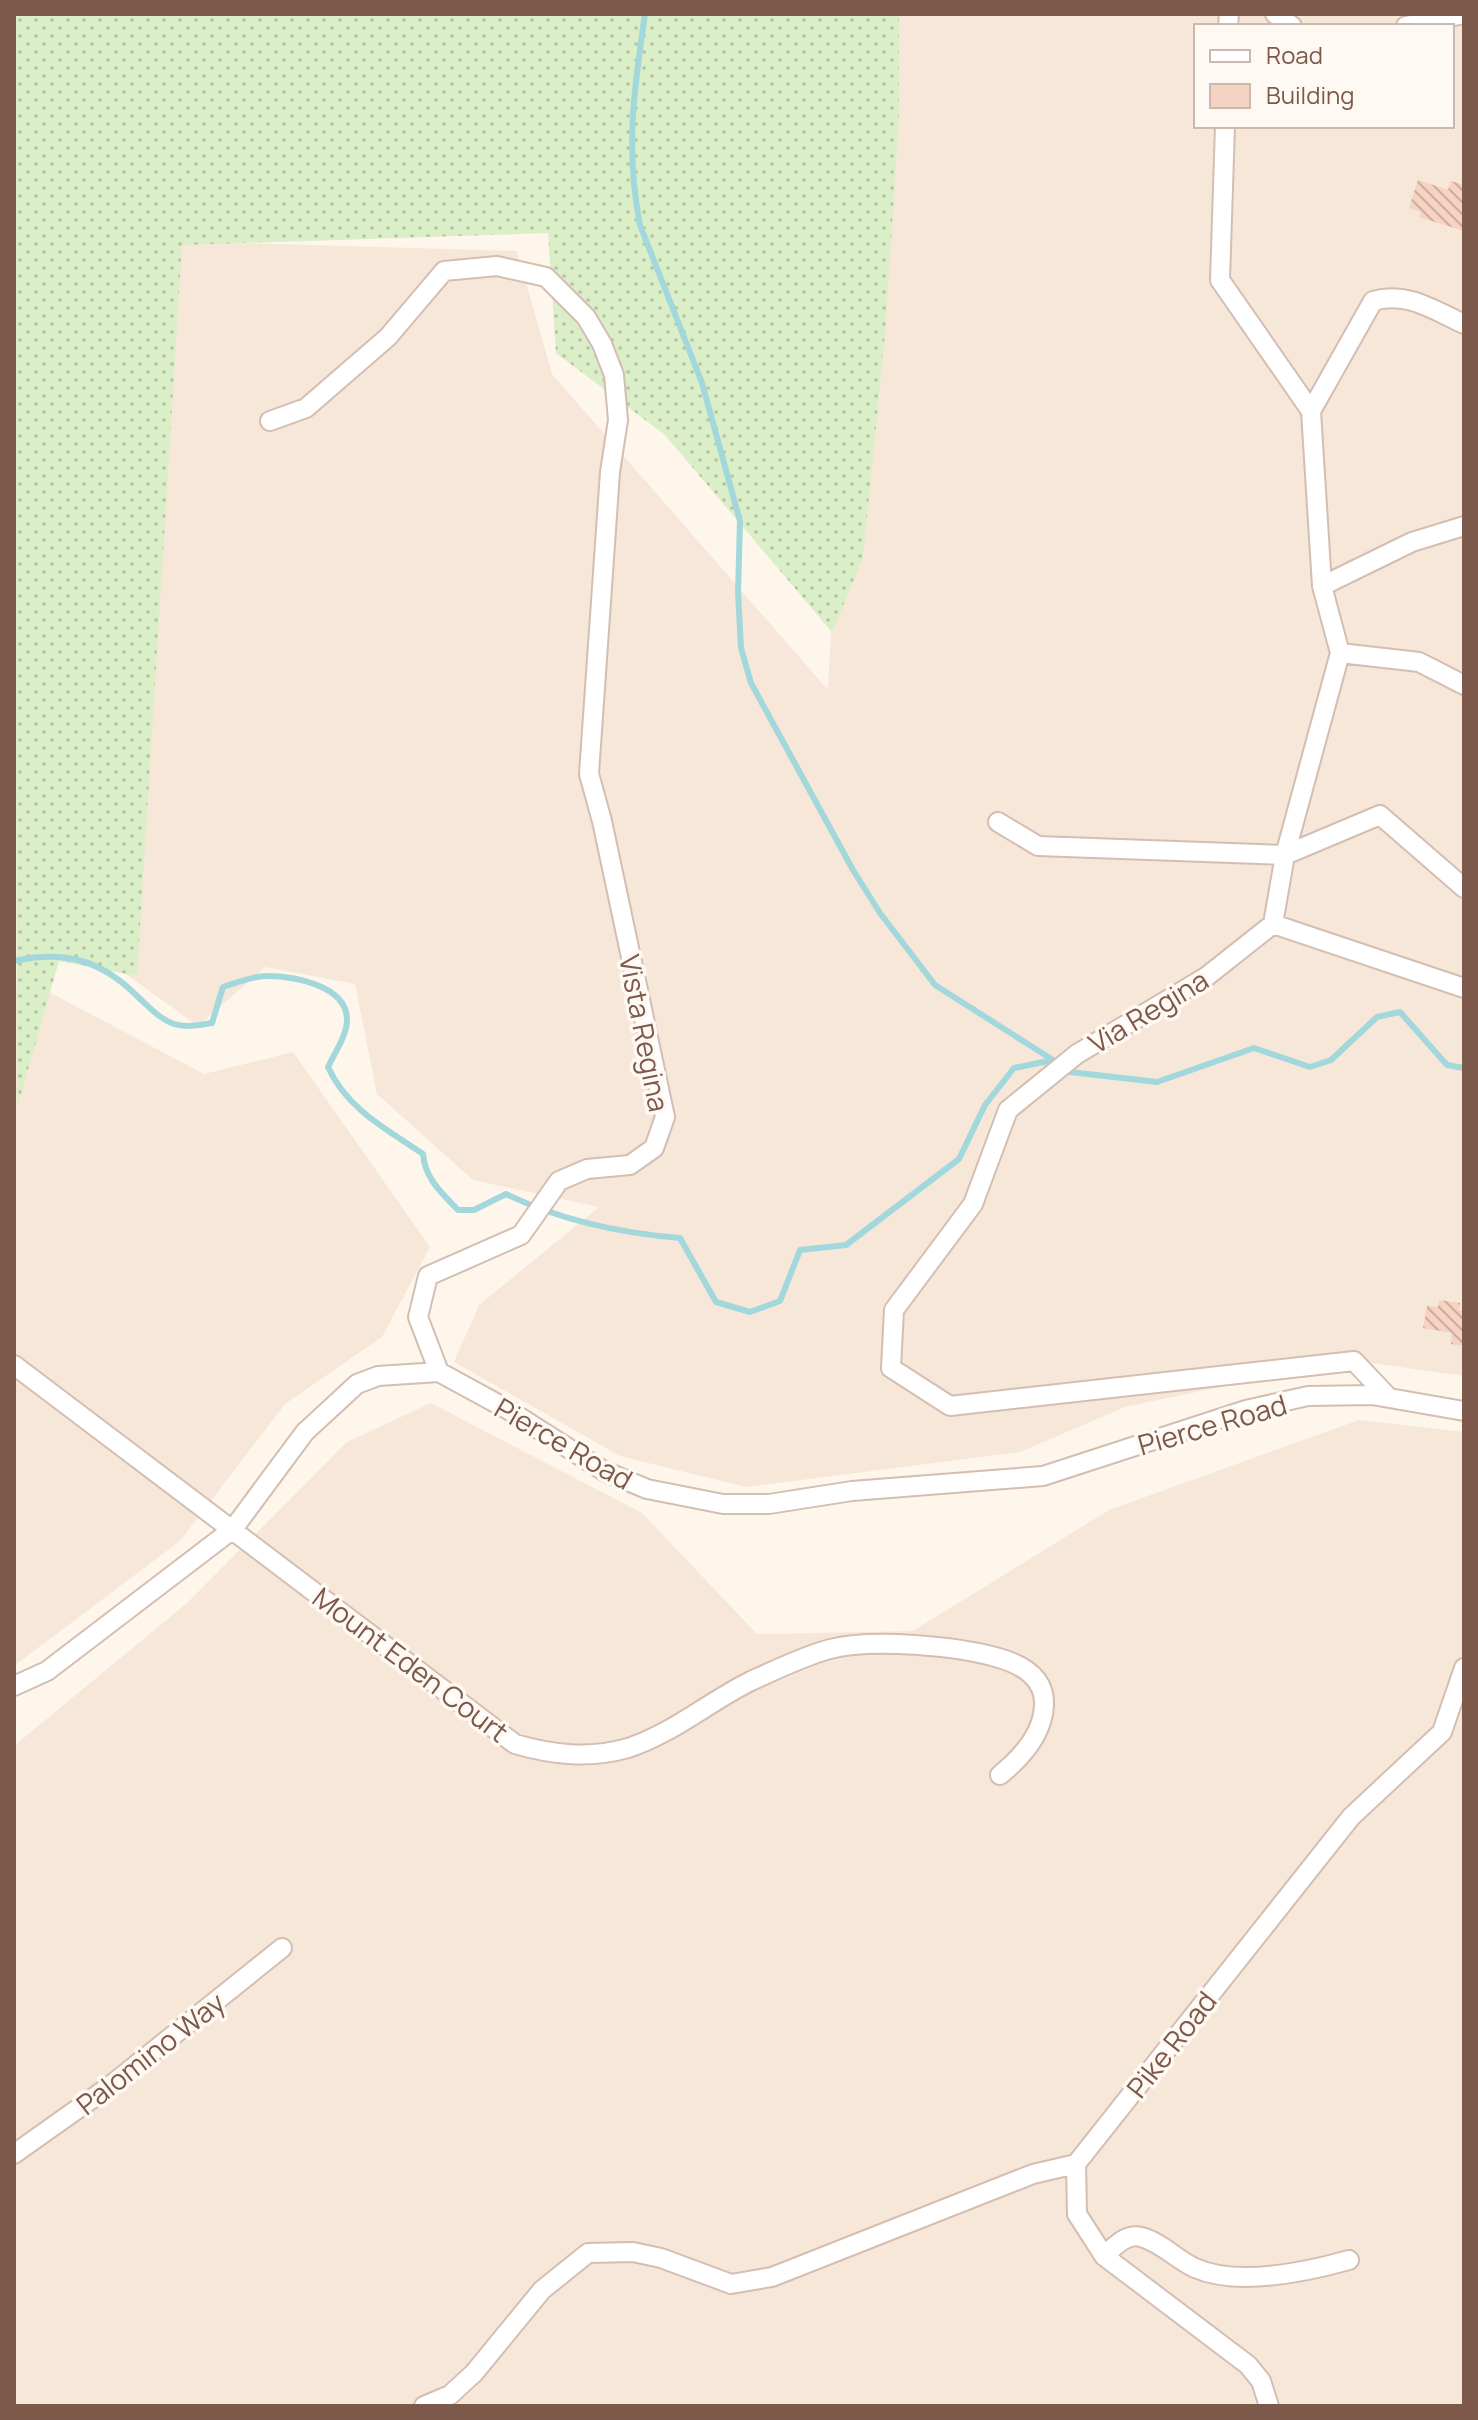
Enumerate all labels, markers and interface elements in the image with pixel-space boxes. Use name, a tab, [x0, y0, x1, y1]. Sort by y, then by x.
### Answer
legend	[1194, 24, 1454, 128]
text: Road	[1266, 38, 1323, 71]
text: Building	[1266, 78, 1354, 111]
street label: Vista Regina	[611, 951, 679, 1115]
street label: Via Regina	[1081, 960, 1215, 1062]
street label: Pierce Road	[1133, 1385, 1291, 1463]
street label: Pierce Road	[488, 1388, 640, 1498]
street label: Mount Eden Court	[306, 1578, 516, 1750]
street label: Palomino Way	[68, 1983, 232, 2123]
street label: Pike Road	[1117, 1983, 1225, 2105]

